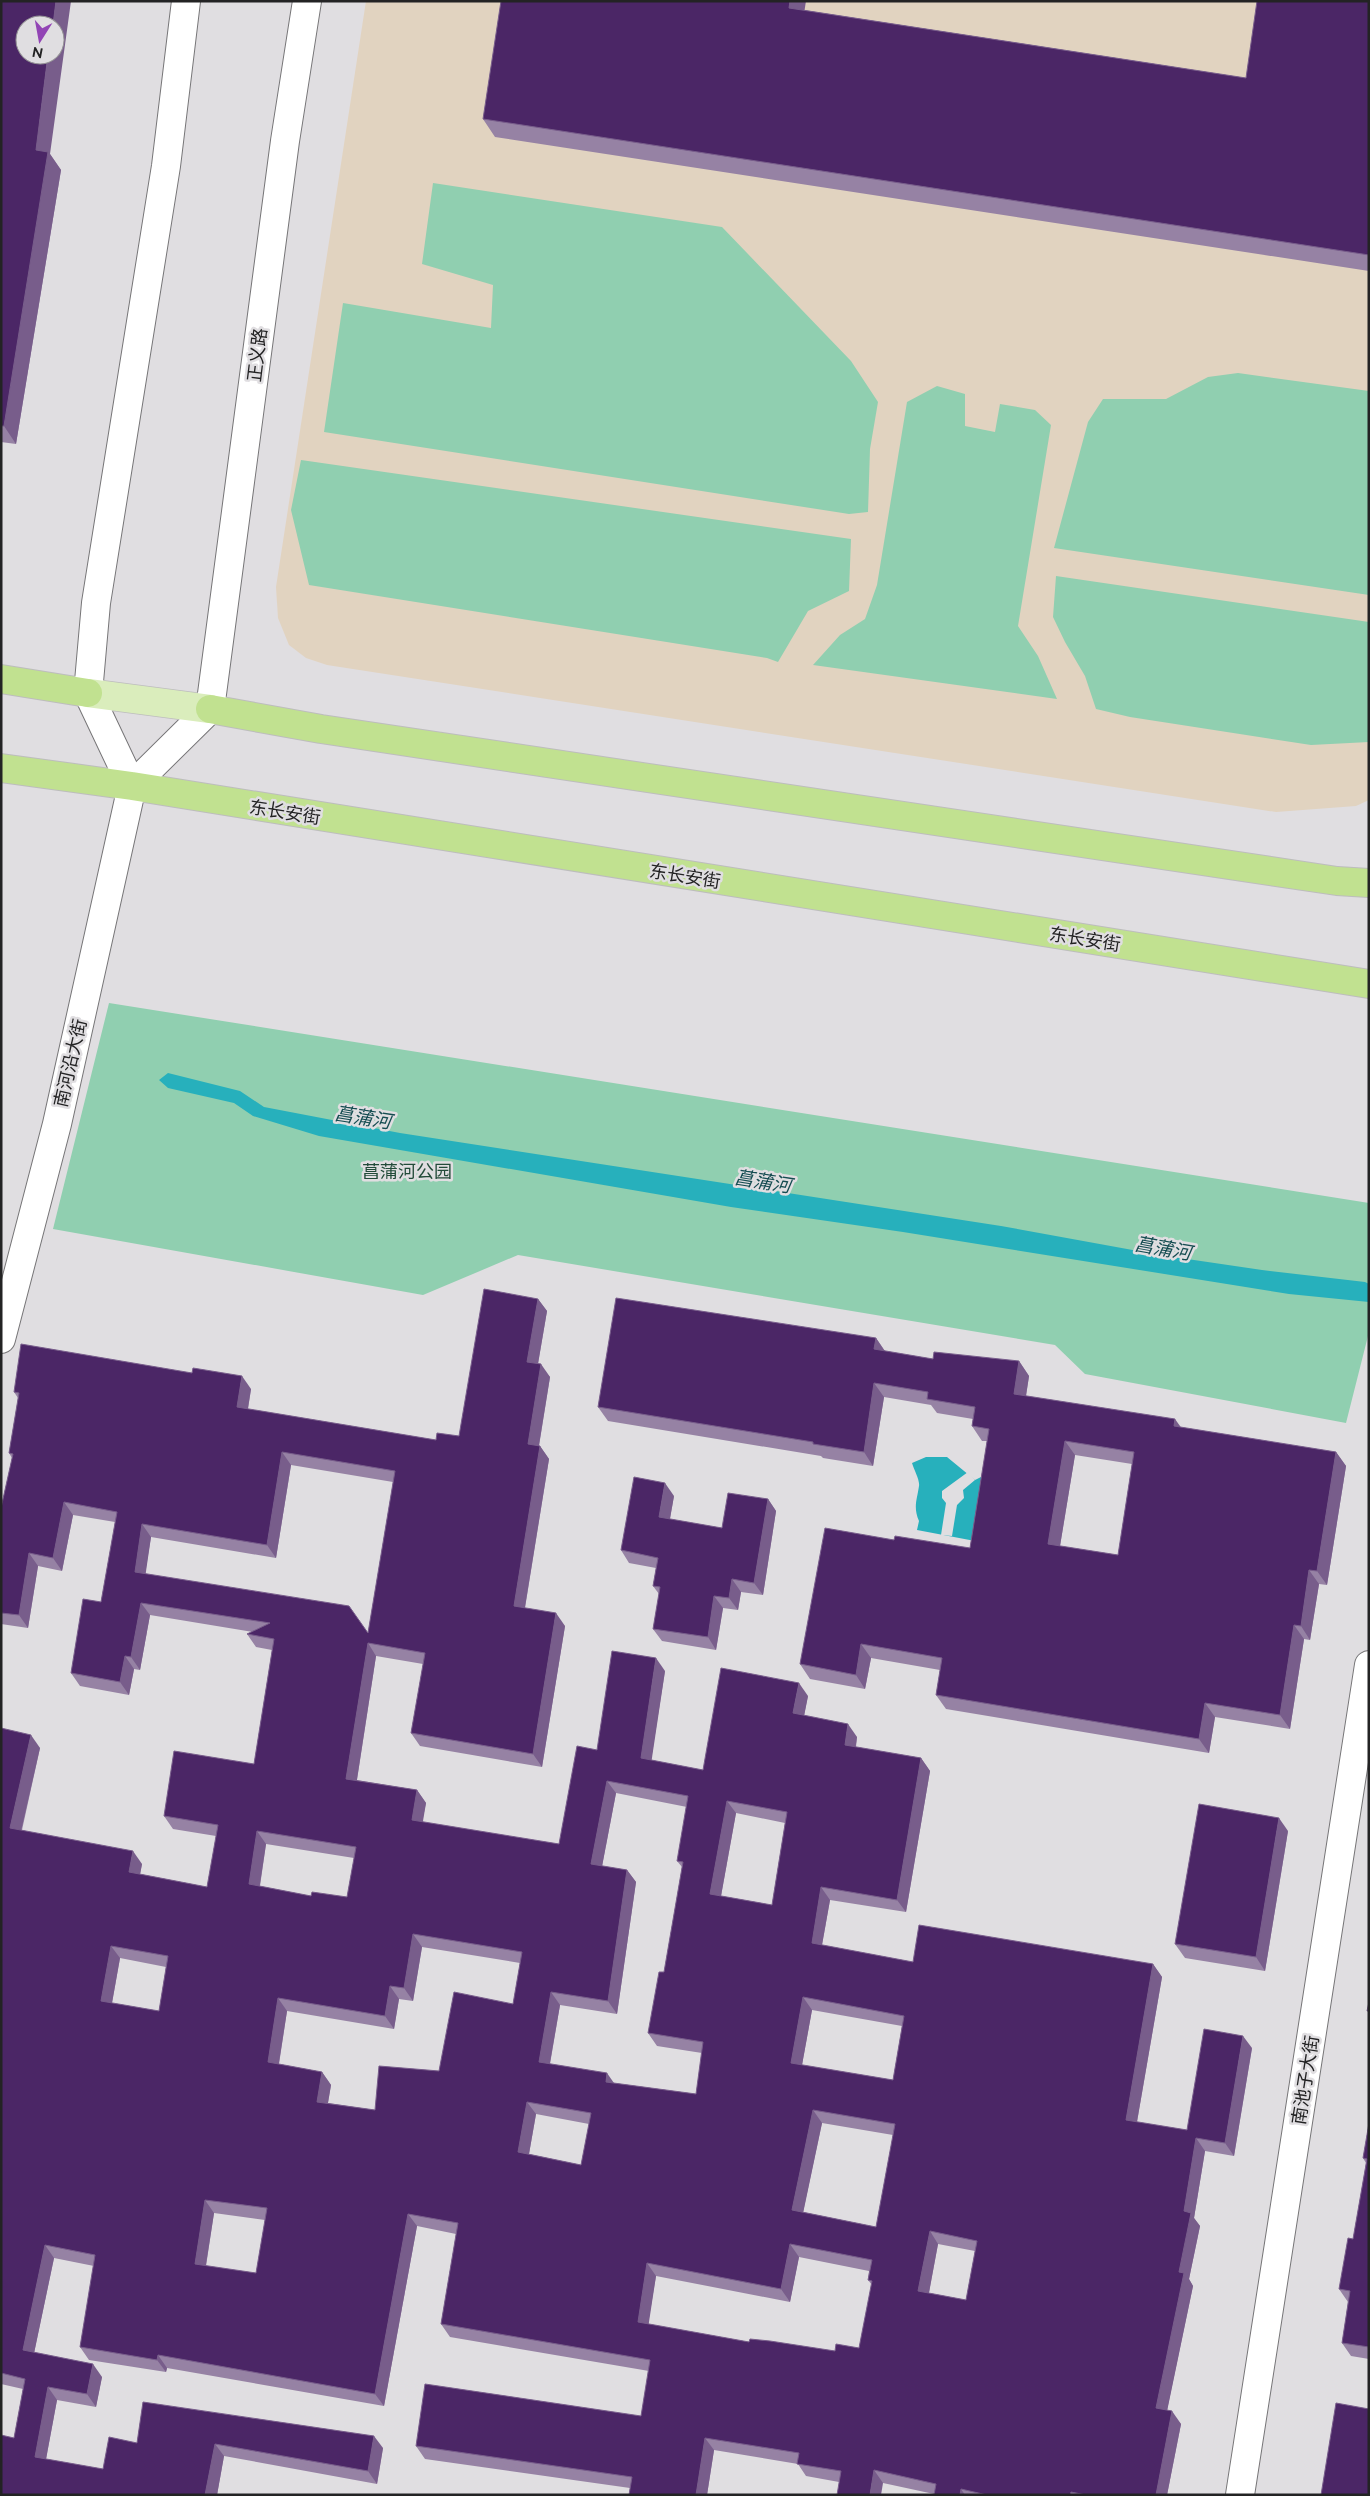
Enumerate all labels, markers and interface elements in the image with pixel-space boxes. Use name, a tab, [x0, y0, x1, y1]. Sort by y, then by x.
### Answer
north arrow	[15, 15, 65, 65]
text: N	[31, 44, 44, 62]
street label: 正义路	[243, 327, 271, 383]
street label: 东长安街	[248, 796, 322, 828]
street label: 东长安街	[648, 860, 722, 892]
street label: 东长安街	[1048, 923, 1122, 955]
street label: 南河沿大街	[50, 1017, 90, 1109]
water label: 菖蒲河	[333, 1102, 397, 1133]
park label: 菖蒲河公园	[362, 1161, 452, 1182]
water label: 菖蒲河	[733, 1166, 797, 1197]
water label: 菖蒲河	[1133, 1232, 1197, 1264]
street label: 南池子大街	[1288, 2034, 1322, 2126]

